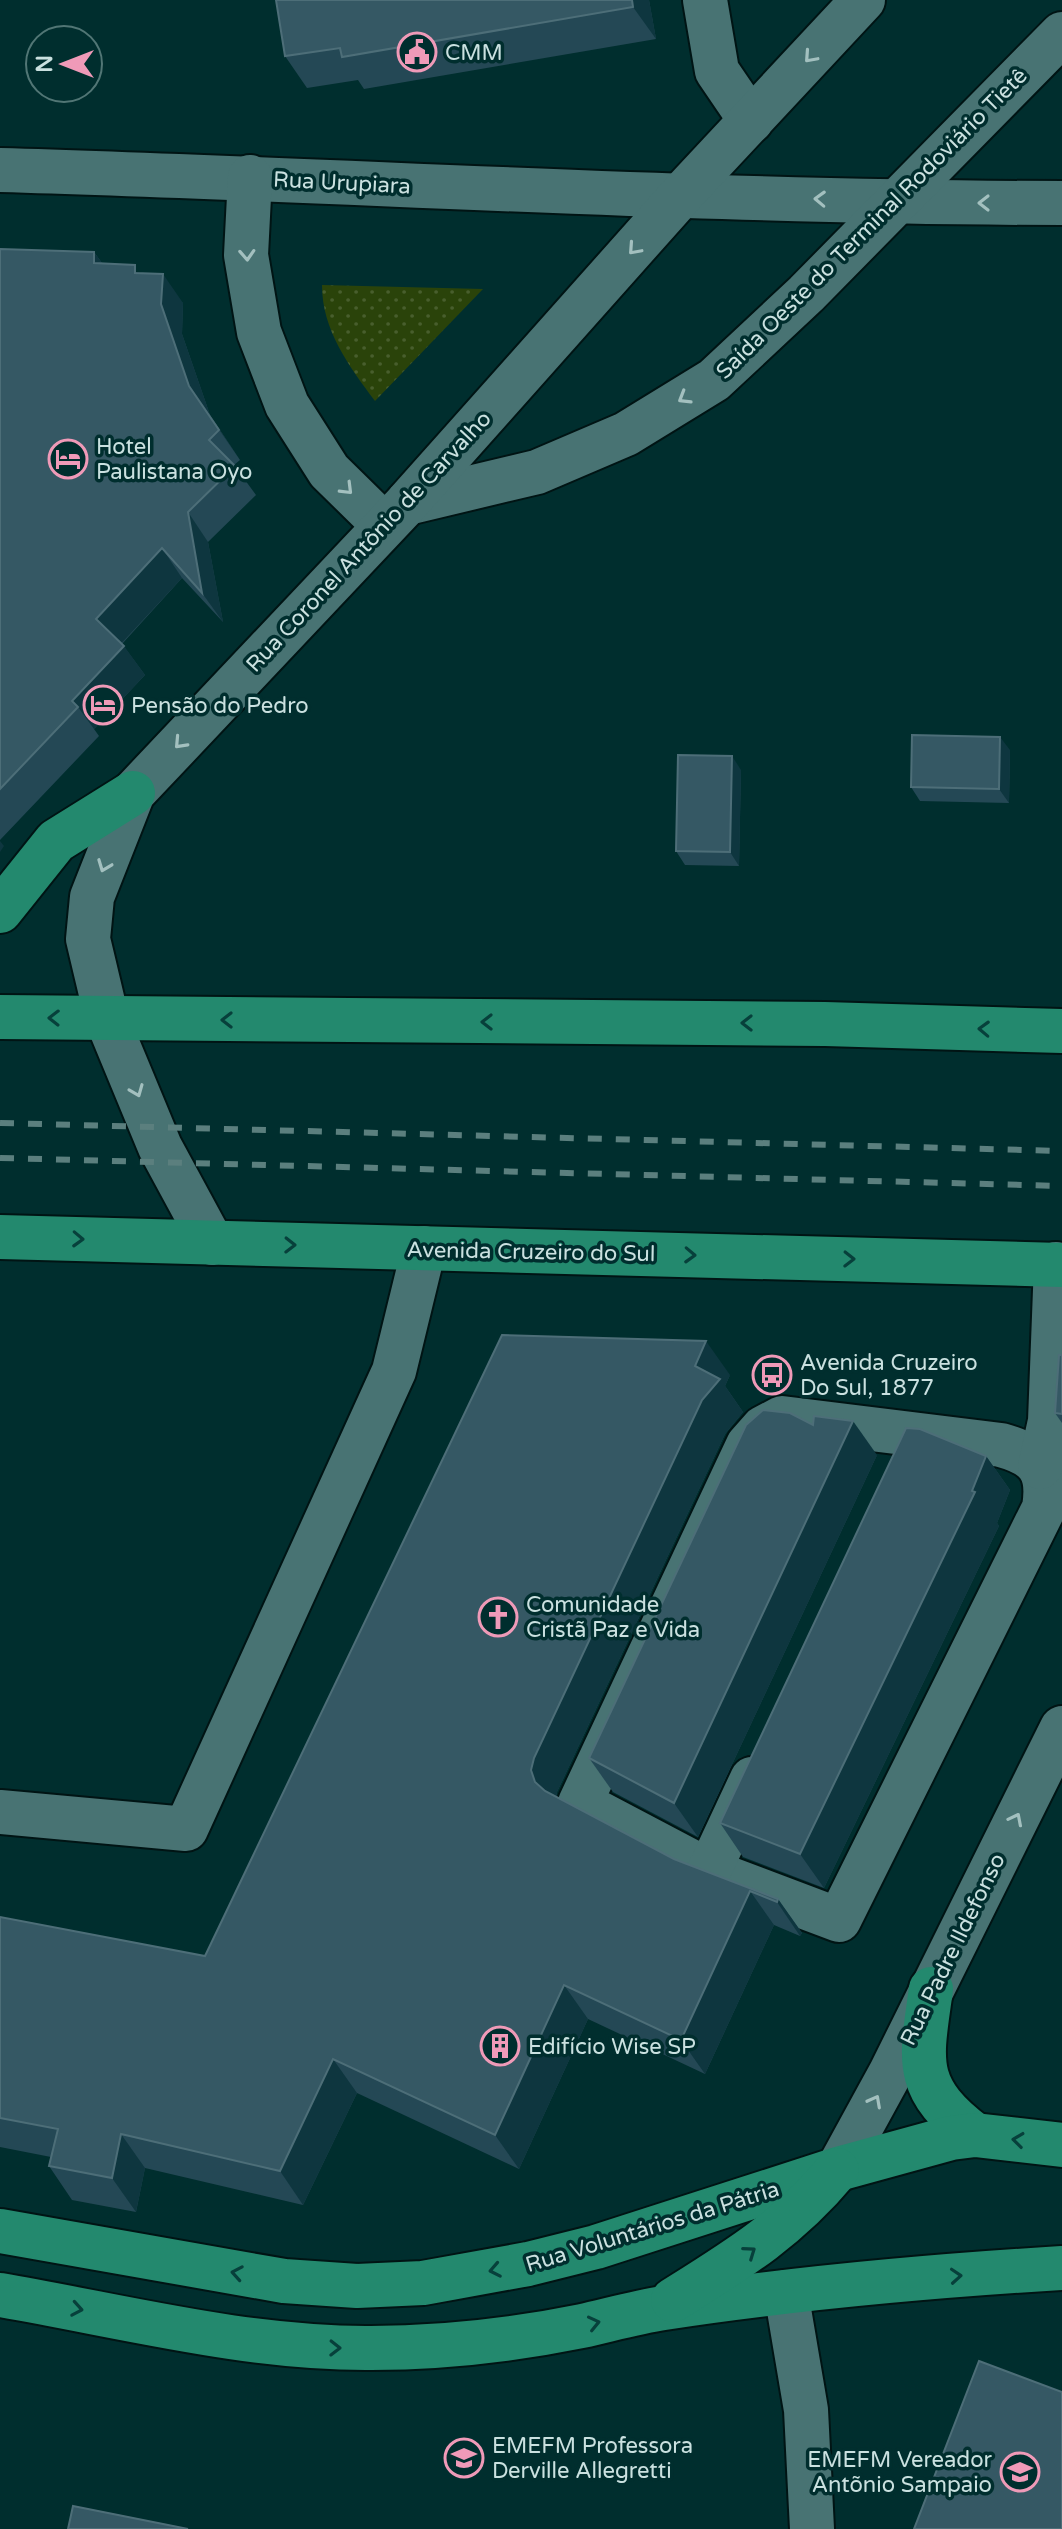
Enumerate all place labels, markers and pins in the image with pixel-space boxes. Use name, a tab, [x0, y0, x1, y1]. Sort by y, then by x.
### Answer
public building icon: CMM	[396, 31, 438, 73]
place label: CMM	[445, 40, 503, 66]
place label: Hotel Paulistana Oyo	[96, 434, 252, 485]
hotel icon: Hotel Paulistana Oyo	[47, 438, 89, 480]
hotel icon: Pensão do Pedro	[82, 684, 124, 726]
place label: Pensão do Pedro	[131, 693, 309, 719]
place label: Avenida Cruzeiro Do Sul, 1877	[800, 1350, 978, 1401]
bus stop icon: Avenida Cruzeiro Do Sul, 1877	[751, 1354, 793, 1396]
place label: Comunidade Cristã Paz e Vida	[526, 1592, 700, 1643]
church icon: Comunidade Cristã Paz e Vida	[477, 1596, 519, 1638]
building icon: Edifício Wise SP	[479, 2025, 521, 2067]
place label: Edifício Wise SP	[528, 2034, 696, 2060]
place label: EMEFM Professora Derville Allegretti	[492, 2433, 693, 2484]
school or university icon: EMEFM Professora Derville Allegretti	[443, 2437, 485, 2479]
place label: EMEFM Vereador Antõnio Sampaio	[807, 2447, 993, 2498]
school or university icon: EMEFM Vereador Antõnio Sampaio	[999, 2451, 1041, 2493]

